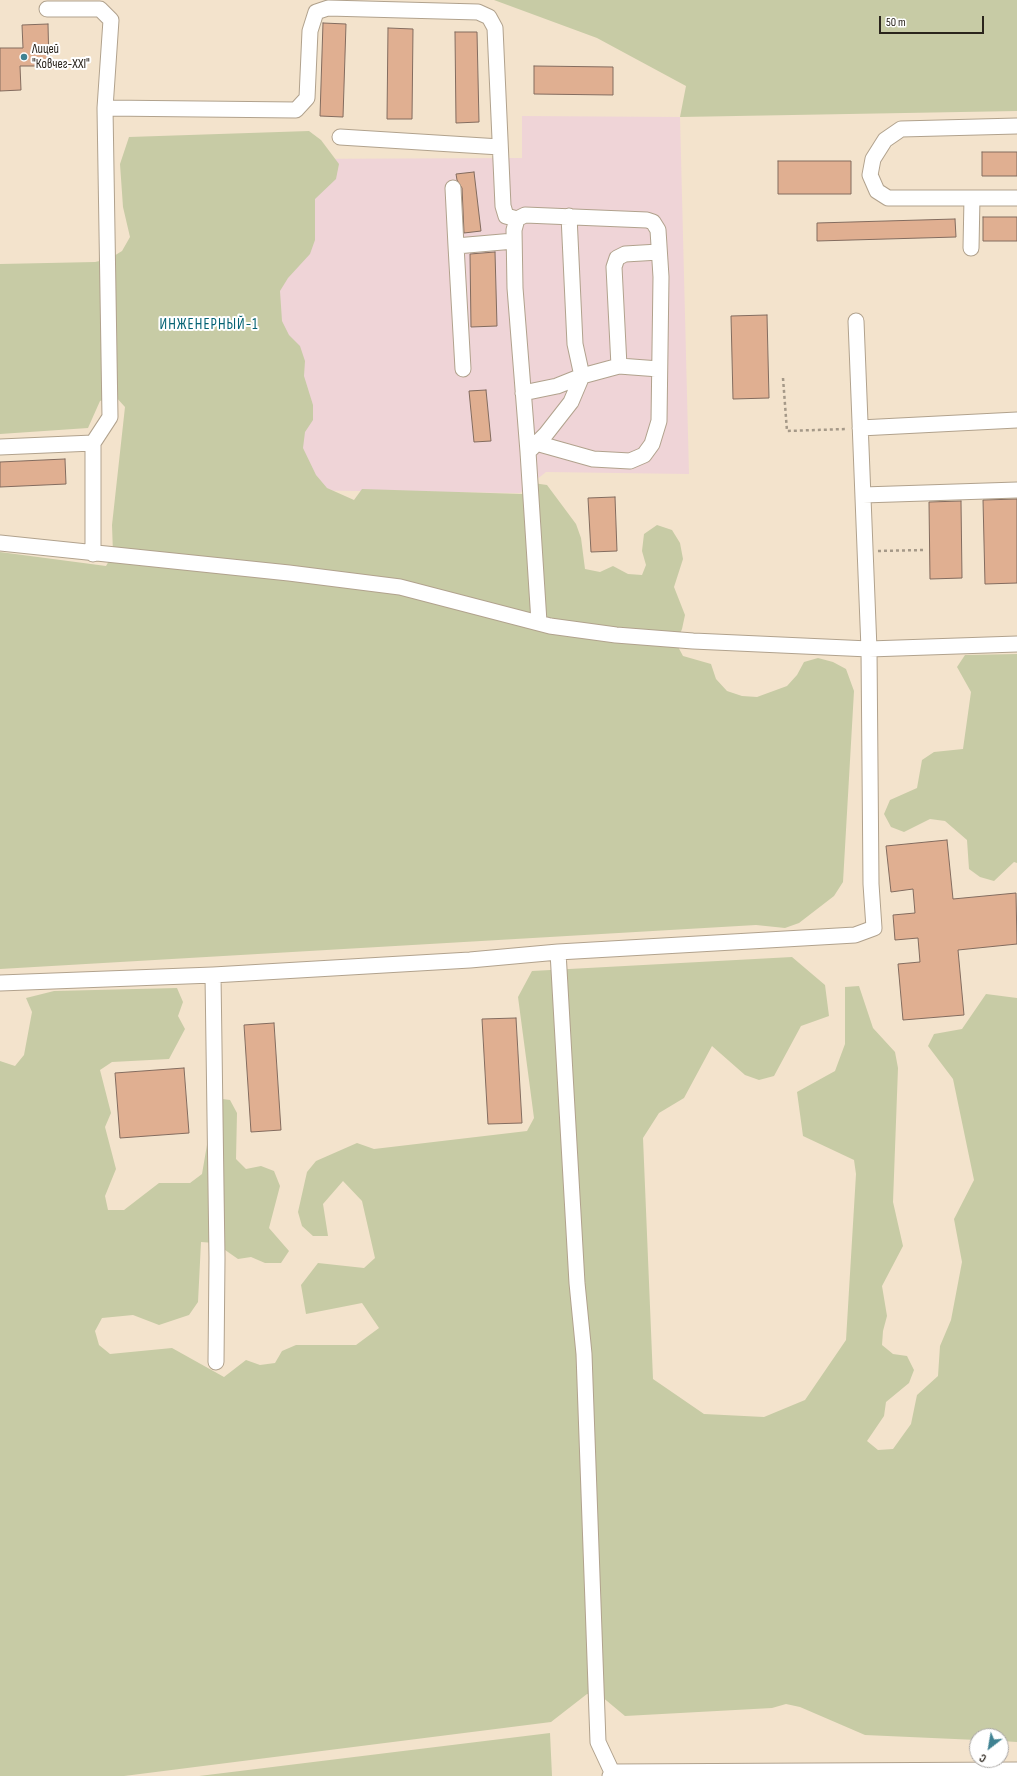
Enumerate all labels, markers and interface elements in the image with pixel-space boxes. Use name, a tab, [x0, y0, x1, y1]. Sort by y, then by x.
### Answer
scale bar	[881, 8, 986, 34]
text: 50 m	[886, 15, 906, 30]
place label: Лицей "Ковчег-XXI"	[32, 42, 90, 73]
marker: Лицей "Ковчег-XXI"	[19, 52, 29, 62]
district label: ИНЖЕНЕРНЫЙ-1	[160, 316, 258, 334]
north arrow	[969, 1728, 1009, 1768]
text: С	[977, 1751, 989, 1765]

